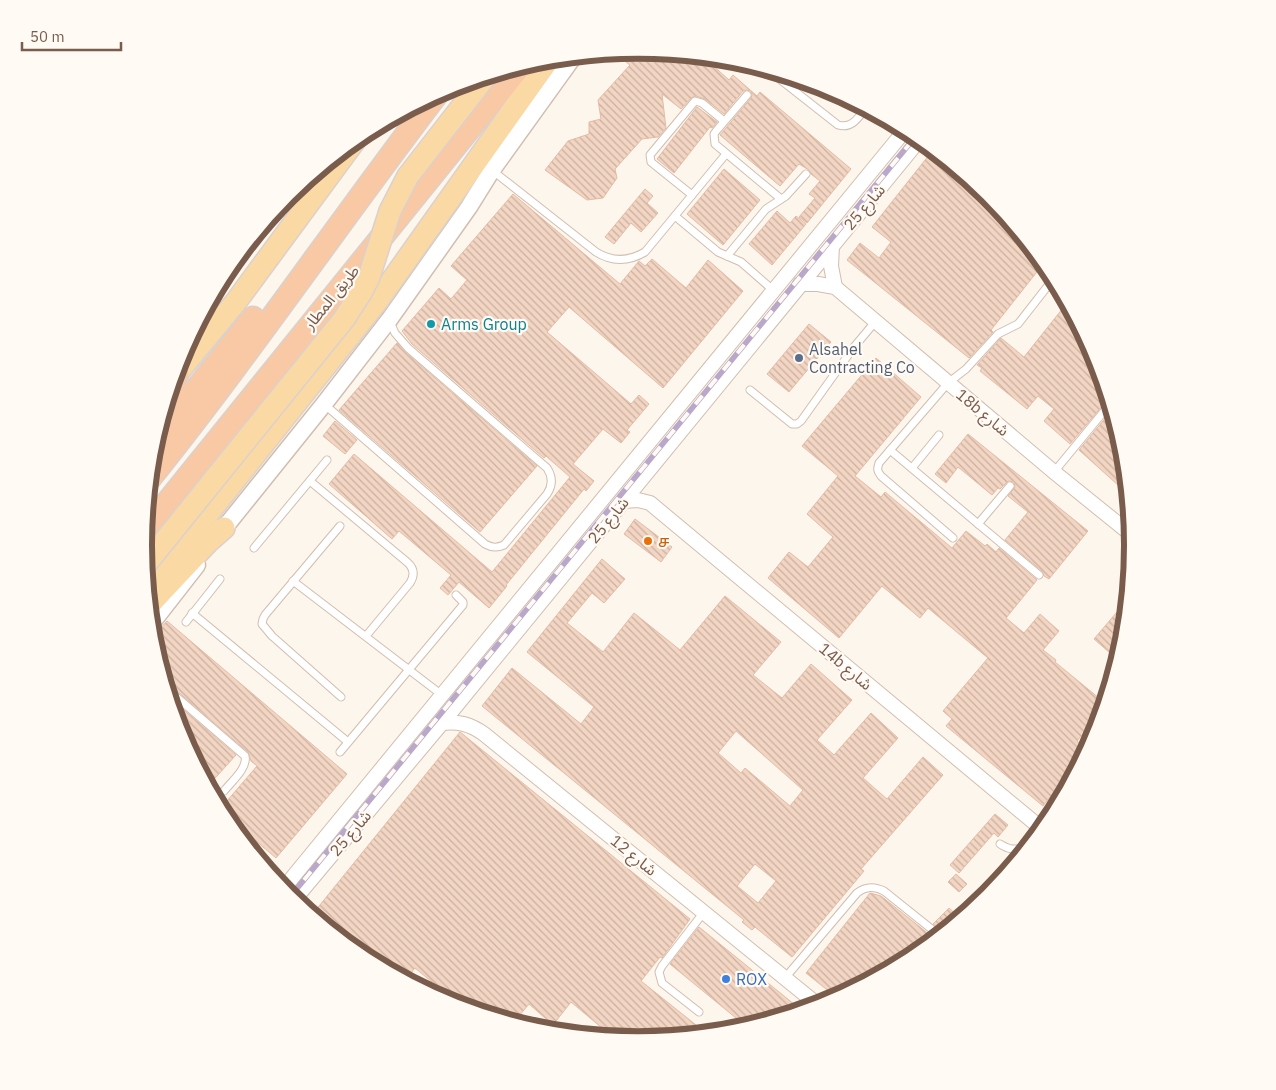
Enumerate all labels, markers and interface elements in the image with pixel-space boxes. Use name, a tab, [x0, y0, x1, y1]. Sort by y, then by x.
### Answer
scale bar	[22, 20, 121, 52]
text: 50 m	[30, 27, 65, 46]
street label: شارع 25	[839, 180, 891, 236]
street label: طريق المطار	[298, 261, 364, 335]
place label: Arms Group	[441, 314, 527, 334]
marker: Arms Group	[425, 318, 437, 330]
place label: Alsahel Contracting Co	[809, 339, 915, 377]
marker: Alsahel Contracting Co	[793, 352, 805, 364]
street label: 18b شارع	[950, 384, 1014, 442]
street label: شارع 25	[583, 493, 635, 549]
place label: ச	[658, 531, 670, 551]
marker: ச	[642, 535, 654, 547]
street label: 14b شارع	[813, 638, 877, 696]
street label: شارع 25	[325, 806, 377, 862]
street label: شارع 12	[605, 830, 661, 882]
place label: ROX	[736, 969, 767, 989]
marker: ROX	[720, 973, 732, 985]

